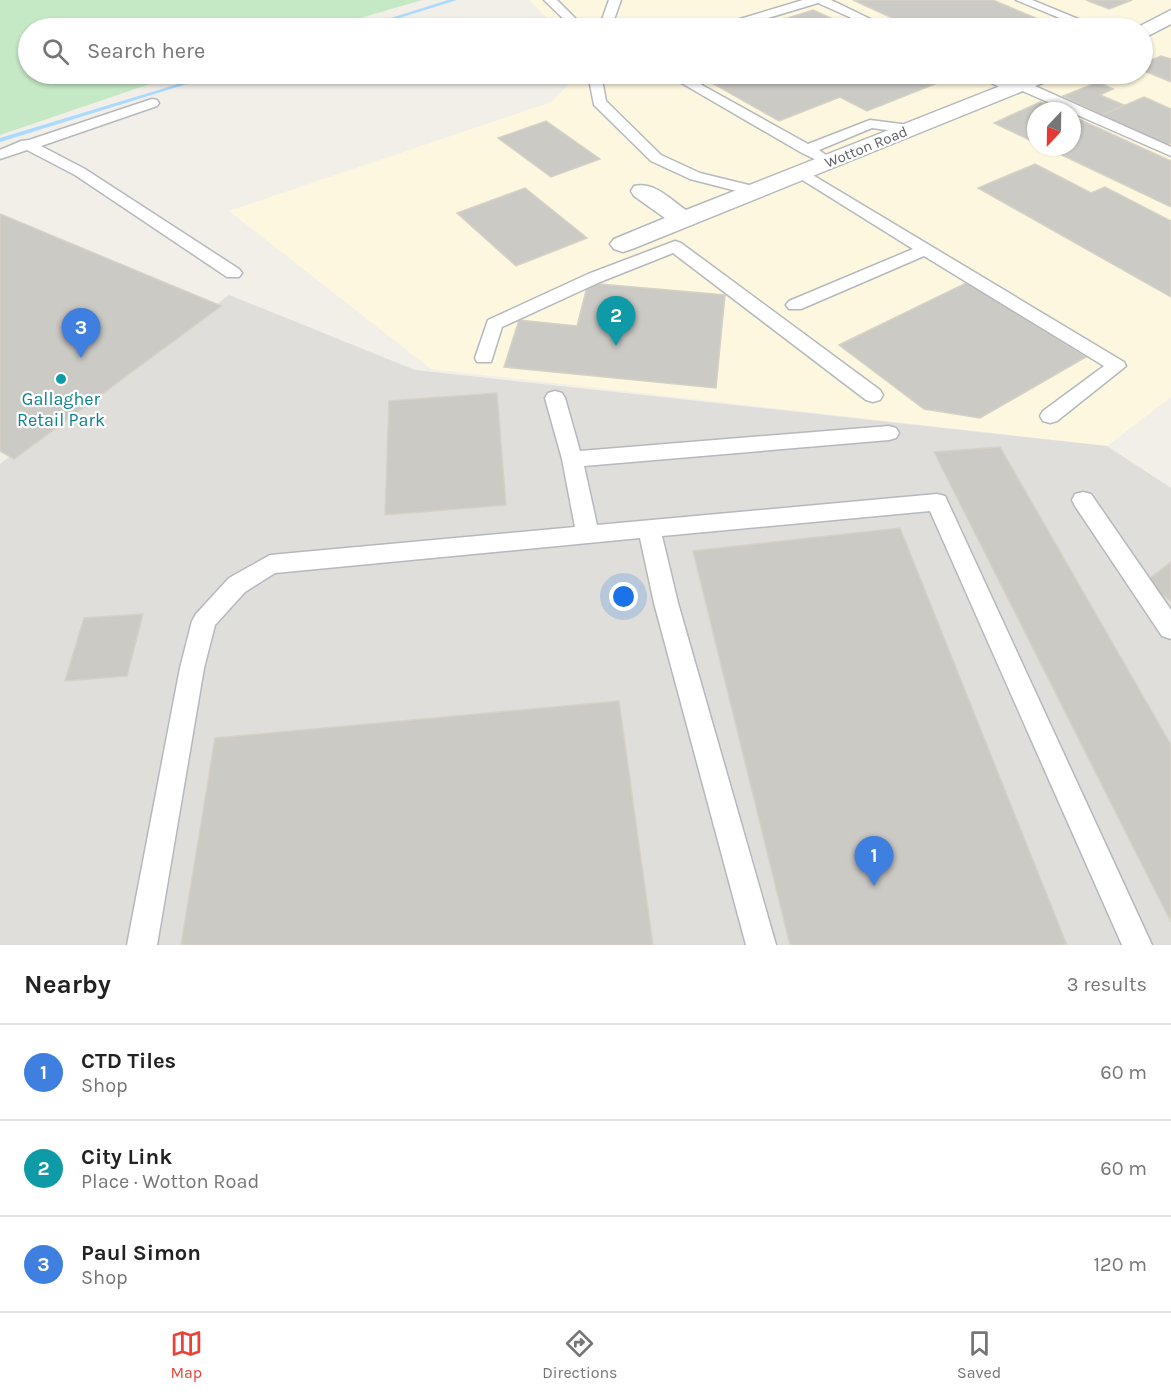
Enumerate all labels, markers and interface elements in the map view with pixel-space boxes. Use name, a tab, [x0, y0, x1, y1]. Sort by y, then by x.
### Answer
search box	[18, 18, 1153, 84]
icon: search	[39, 35, 72, 68]
text: Search here	[87, 38, 205, 64]
north arrow	[1027, 102, 1081, 156]
street label: Wotton Road	[822, 122, 910, 172]
pin: 2	[596, 296, 636, 346]
pin: 3	[62, 308, 100, 358]
marker: Gallagher Retail Park	[54, 372, 68, 386]
place label: Gallagher Retail Park	[17, 388, 105, 431]
your location	[609, 582, 638, 611]
pin: 1	[854, 836, 894, 886]
text: Nearby	[24, 969, 111, 1000]
text: 3 results	[1067, 973, 1147, 996]
text: CTD Tiles	[81, 1048, 176, 1074]
text: 1	[40, 1061, 47, 1084]
text: 60 m	[1100, 1061, 1147, 1084]
text: Shop	[81, 1074, 128, 1097]
text: City Link	[81, 1144, 172, 1170]
text: 2	[37, 1157, 50, 1180]
text: 60 m	[1100, 1157, 1147, 1180]
text: Place · Wotton Road	[81, 1170, 259, 1193]
text: Paul Simon	[81, 1240, 201, 1266]
text: 3	[37, 1253, 50, 1276]
text: 120 m	[1093, 1253, 1147, 1276]
text: Shop	[81, 1266, 128, 1289]
tab: Map	[170, 1327, 203, 1382]
tab: Directions	[542, 1327, 617, 1382]
tab: Saved	[957, 1327, 1001, 1382]

